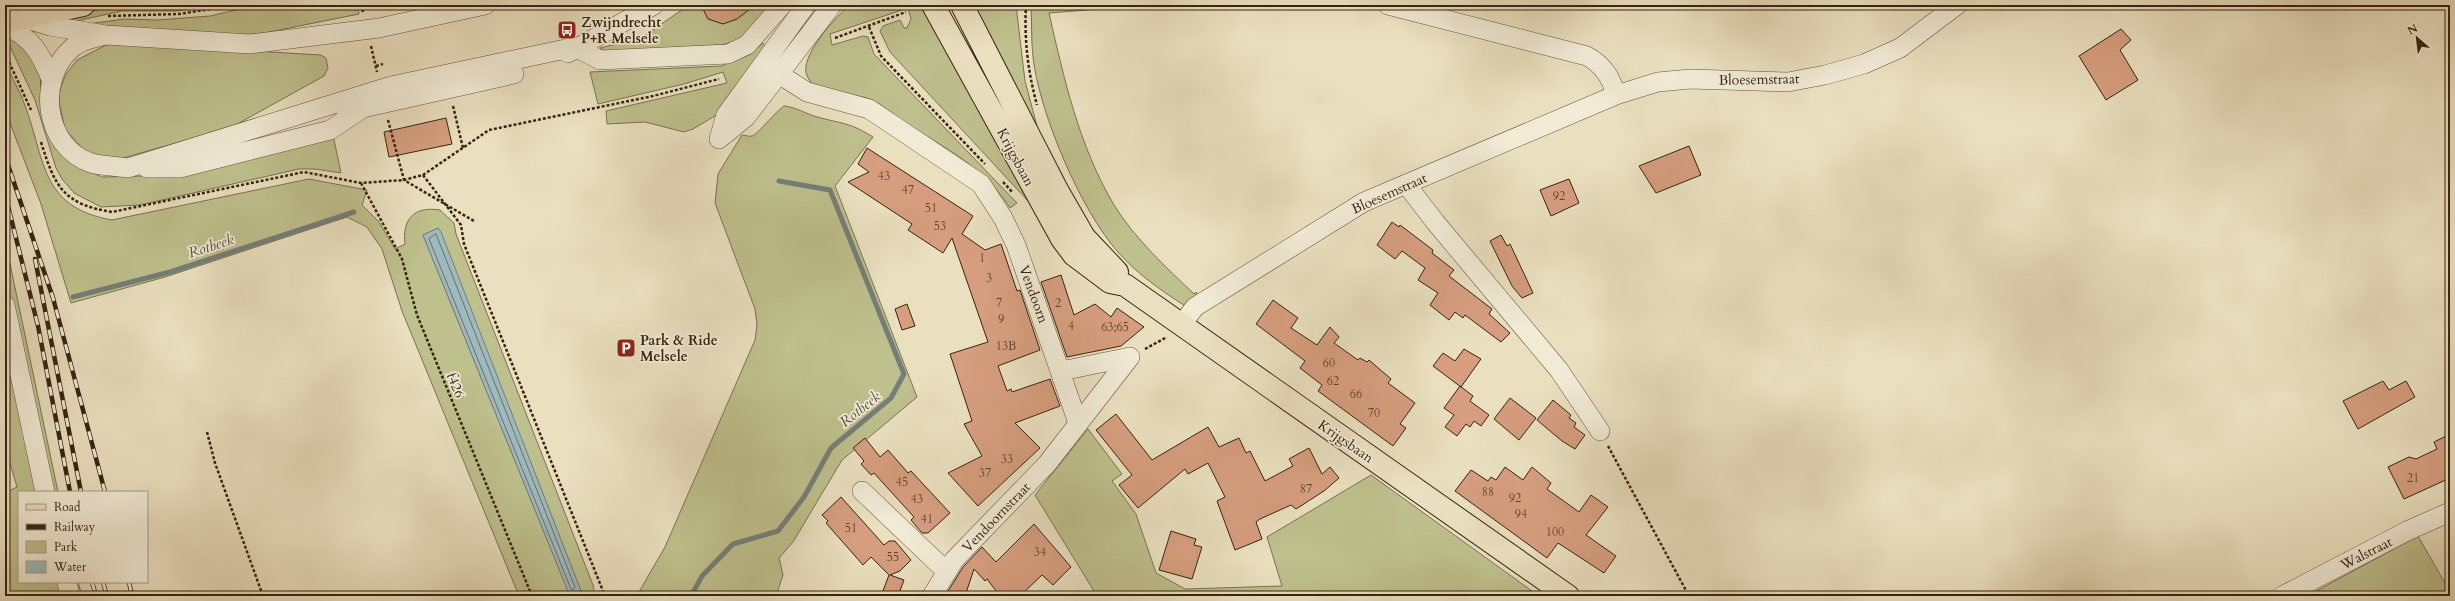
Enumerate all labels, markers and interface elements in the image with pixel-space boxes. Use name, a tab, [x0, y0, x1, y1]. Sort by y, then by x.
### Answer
place label: Zwijndrecht P+R Melsele	[581, 13, 661, 48]
north arrow	[2397, 18, 2437, 58]
bus stop icon: Zwijndrecht P+R Melsele	[556, 19, 578, 41]
text: N	[2405, 21, 2421, 38]
street label: Bloesemstraat	[1719, 69, 1800, 90]
street label: Krijgsbaan	[992, 125, 1039, 190]
house number: 43	[878, 168, 890, 184]
street label: Bloesemstraat	[1349, 168, 1430, 219]
house number: 47	[902, 182, 914, 198]
house number: 92	[1553, 188, 1565, 204]
house number: 51	[925, 200, 937, 216]
house number: 53	[934, 218, 946, 234]
water label: Rotbeek	[186, 229, 237, 263]
house number: 1	[979, 250, 985, 266]
street label: Vendoorn	[1014, 263, 1053, 326]
house number: 3	[986, 270, 992, 286]
house number: 7	[996, 295, 1002, 311]
house number: 2	[1055, 295, 1061, 311]
house number: 9	[998, 311, 1004, 327]
house number: 4	[1068, 318, 1074, 334]
house number: 63;65	[1101, 319, 1129, 335]
place label: Park & Ride Melsele	[640, 331, 718, 366]
parking icon: Park & Ride Melsele	[615, 337, 637, 359]
house number: 13B	[996, 338, 1016, 354]
house number: 60	[1323, 355, 1335, 371]
street label: f426	[442, 370, 469, 401]
house number: 62	[1327, 373, 1339, 389]
water label: Rotbeek	[835, 386, 885, 432]
house number: 66	[1350, 386, 1362, 402]
house number: 70	[1368, 405, 1380, 421]
street label: Krijgsbaan	[1314, 415, 1377, 467]
house number: 33	[1001, 451, 1013, 467]
house number: 37	[979, 465, 991, 481]
house number: 21	[2407, 470, 2419, 486]
house number: 45	[896, 474, 908, 490]
street label: Vendoornstraat	[958, 478, 1035, 557]
house number: 87	[1300, 481, 1312, 497]
house number: 88	[1482, 484, 1494, 500]
house number: 92	[1509, 490, 1521, 506]
legend	[18, 491, 148, 583]
house number: 43	[911, 491, 923, 507]
text: Road	[54, 499, 81, 515]
house number: 94	[1515, 506, 1527, 522]
house number: 41	[921, 511, 933, 527]
text: Railway	[54, 519, 96, 535]
house number: 51	[845, 520, 857, 536]
house number: 100	[1546, 524, 1564, 540]
street label: Walstraat	[2336, 532, 2396, 575]
text: Park	[54, 539, 78, 555]
house number: 34	[1034, 544, 1046, 560]
house number: 55	[887, 549, 899, 565]
text: Water	[53, 559, 87, 575]

